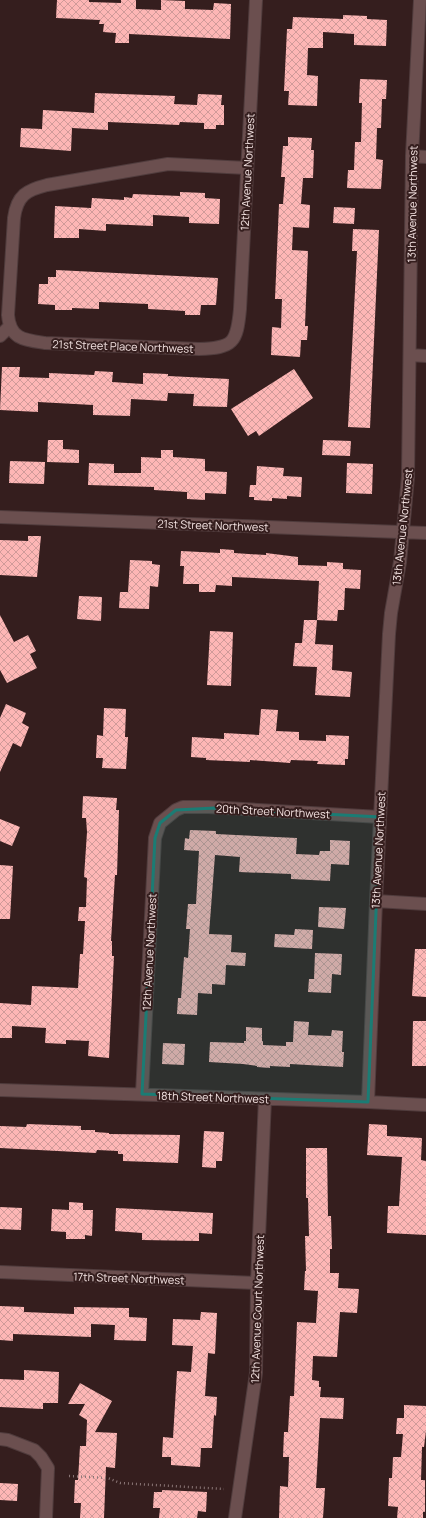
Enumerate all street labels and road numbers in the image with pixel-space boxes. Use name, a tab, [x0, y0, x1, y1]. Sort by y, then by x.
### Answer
street label: 12th Avenue Northwest	[236, 113, 258, 231]
street label: 13th Avenue Northwest	[403, 145, 421, 263]
street label: 21st Street Place Northwest	[52, 336, 194, 356]
street label: 13th Avenue Northwest	[388, 468, 416, 586]
street label: 21st Street Northwest	[157, 516, 269, 534]
street label: 13th Avenue Northwest	[367, 791, 389, 909]
street label: 20th Street Northwest	[215, 801, 331, 821]
street label: 12th Avenue Northwest	[138, 893, 160, 1011]
street label: 18th Street Northwest	[157, 1088, 269, 1106]
street label: 12th Avenue Court Northwest	[247, 1234, 267, 1384]
street label: 17th Street Northwest	[73, 1269, 185, 1287]

